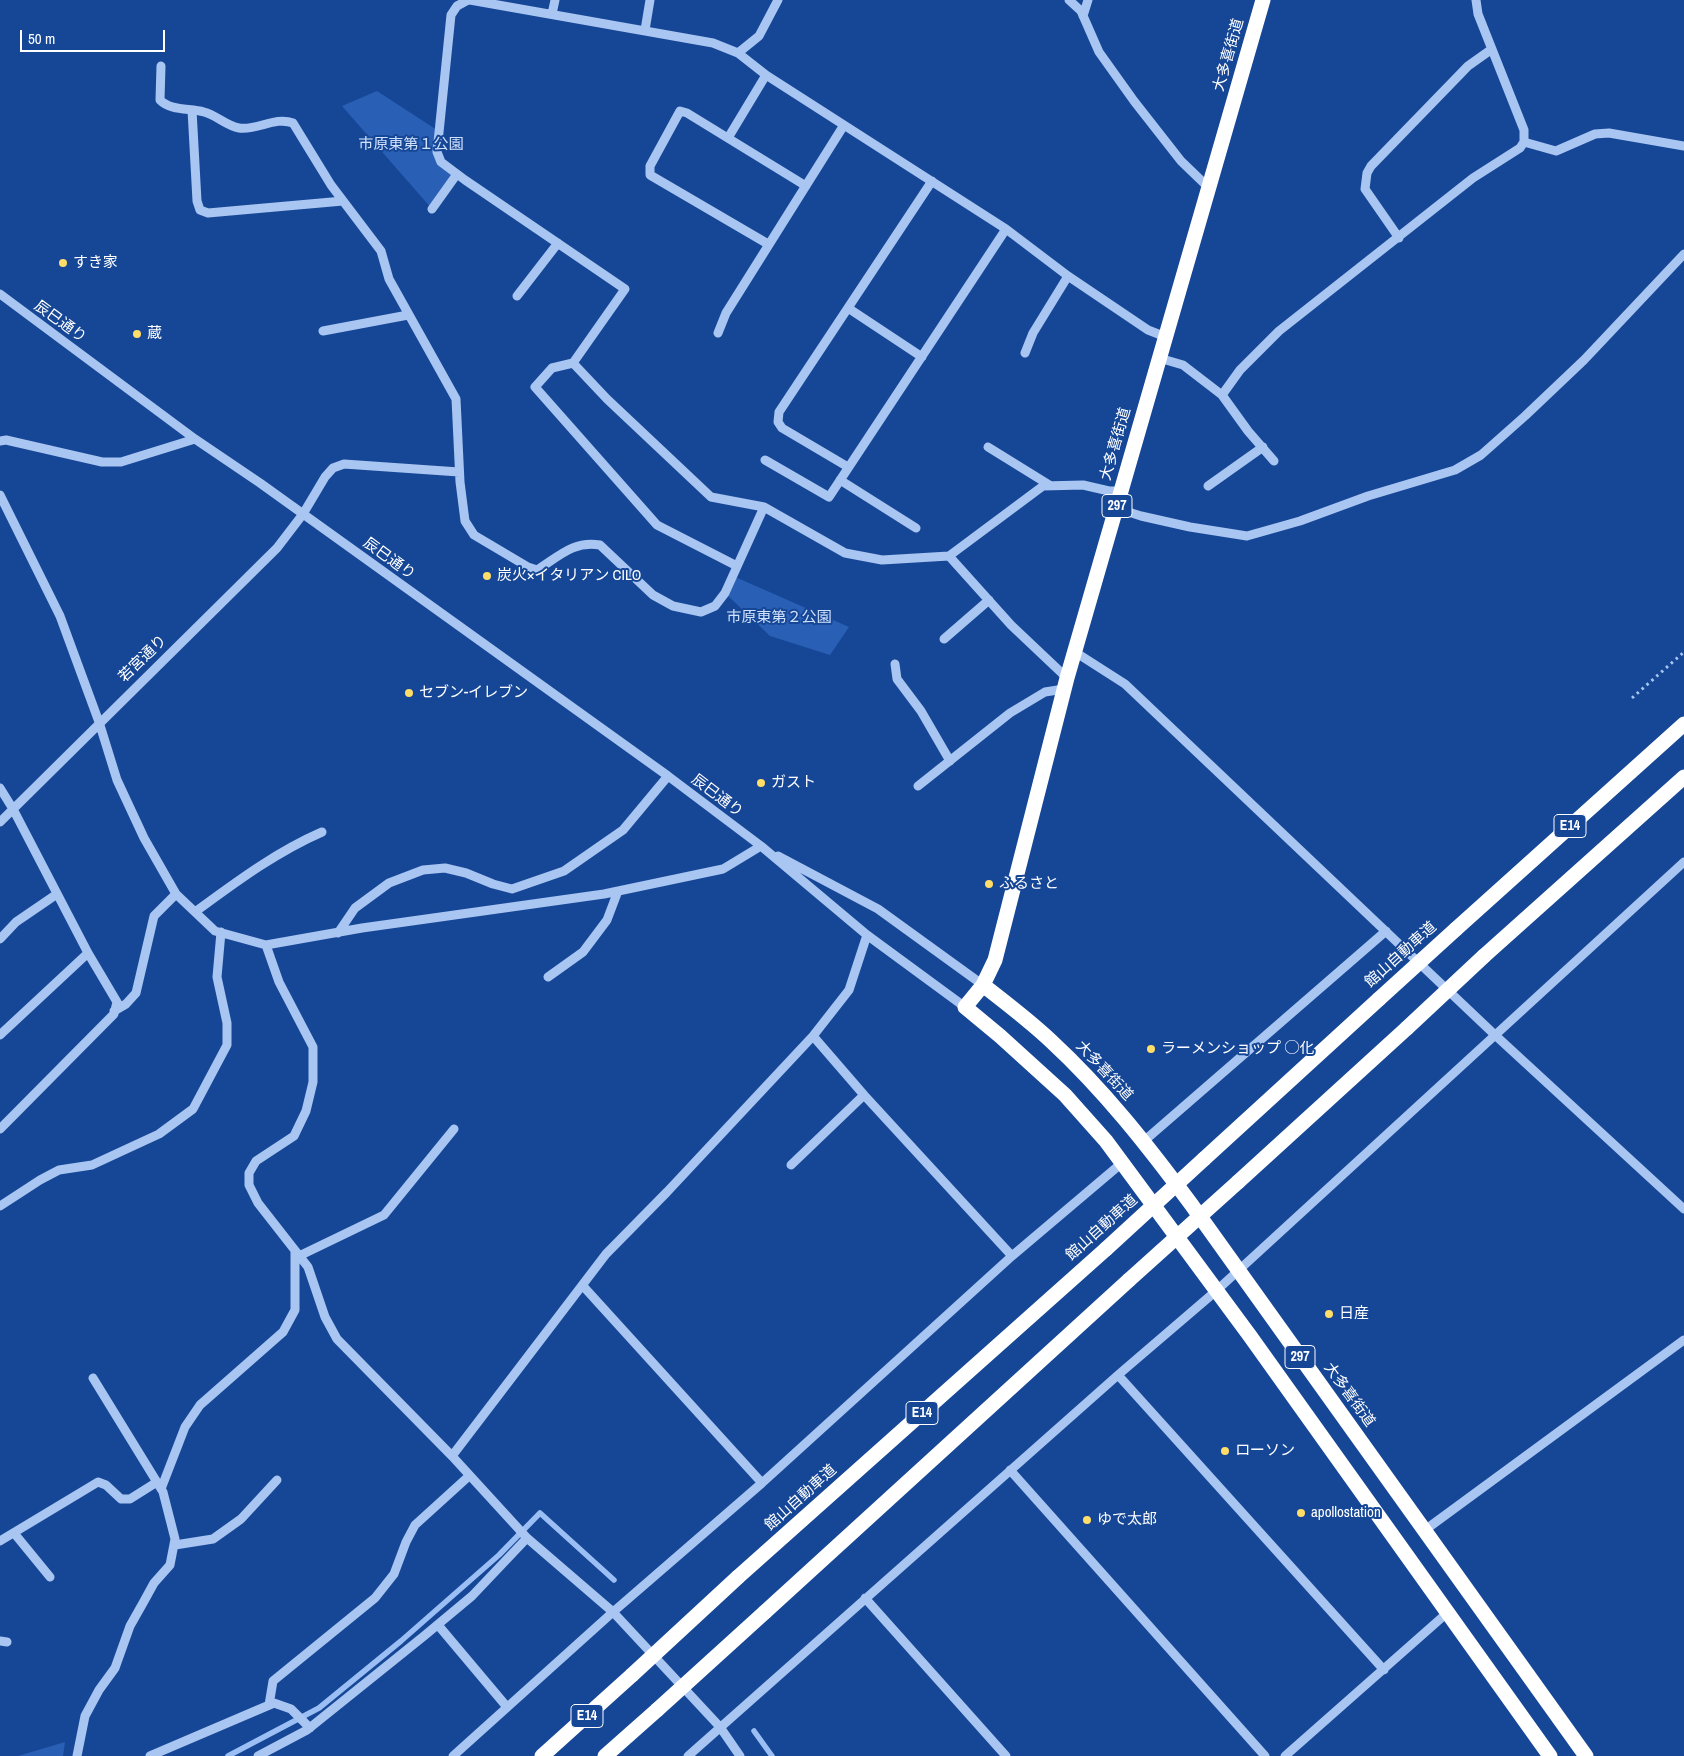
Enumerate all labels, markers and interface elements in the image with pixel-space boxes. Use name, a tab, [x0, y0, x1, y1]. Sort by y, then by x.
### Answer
street label: 大多喜街道	[1210, 16, 1248, 94]
scale bar	[22, 20, 168, 52]
text: 50 m	[28, 28, 55, 49]
park label: 市原東第１公園	[359, 136, 463, 154]
place label: すき家	[73, 254, 118, 272]
marker: すき家	[57, 257, 69, 269]
street label: 辰巳通り	[30, 297, 90, 347]
place label: 蔵	[147, 325, 162, 343]
marker: 蔵	[131, 328, 143, 340]
street label: 大多喜街道	[1097, 405, 1135, 483]
road number: 297	[1102, 494, 1132, 518]
street label: 辰巳通り	[359, 534, 419, 584]
place label: 炭火×イタリアン CILO	[497, 567, 641, 585]
marker: 炭火×イタリアン CILO	[481, 570, 493, 582]
park label: 市原東第２公園	[727, 609, 831, 627]
street label: 若宮通り	[115, 632, 171, 686]
place label: セブン-イレブン	[419, 684, 528, 702]
marker: セブン-イレブン	[403, 687, 415, 699]
street label: 辰巳通り	[688, 771, 746, 821]
place label: ガスト	[771, 774, 816, 792]
marker: ガスト	[755, 777, 767, 789]
road number: E14	[1554, 814, 1586, 838]
place label: ふるさと	[999, 875, 1059, 893]
marker: ふるさと	[983, 878, 995, 890]
street label: 館山自動車道	[1362, 918, 1440, 992]
street label: 大多喜街道	[1072, 1037, 1136, 1105]
place label: ラーメンショップ ◯化	[1161, 1040, 1314, 1058]
marker: ラーメンショップ ◯化	[1145, 1043, 1157, 1055]
street label: 館山自動車道	[1063, 1191, 1141, 1265]
place label: 日産	[1339, 1305, 1369, 1323]
marker: 日産	[1323, 1308, 1335, 1320]
road number: 297	[1285, 1345, 1315, 1368]
street label: 大多喜街道	[1320, 1359, 1378, 1431]
road number: E14	[906, 1402, 938, 1425]
place label: ローソン	[1235, 1442, 1295, 1460]
marker: ローソン	[1219, 1445, 1231, 1457]
street label: 館山自動車道	[762, 1461, 840, 1535]
place label: apollostation	[1311, 1504, 1381, 1522]
marker: apollostation	[1295, 1507, 1307, 1519]
place label: ゆで太郎	[1097, 1511, 1157, 1529]
marker: ゆで太郎	[1081, 1514, 1093, 1526]
road number: E14	[571, 1704, 603, 1728]

